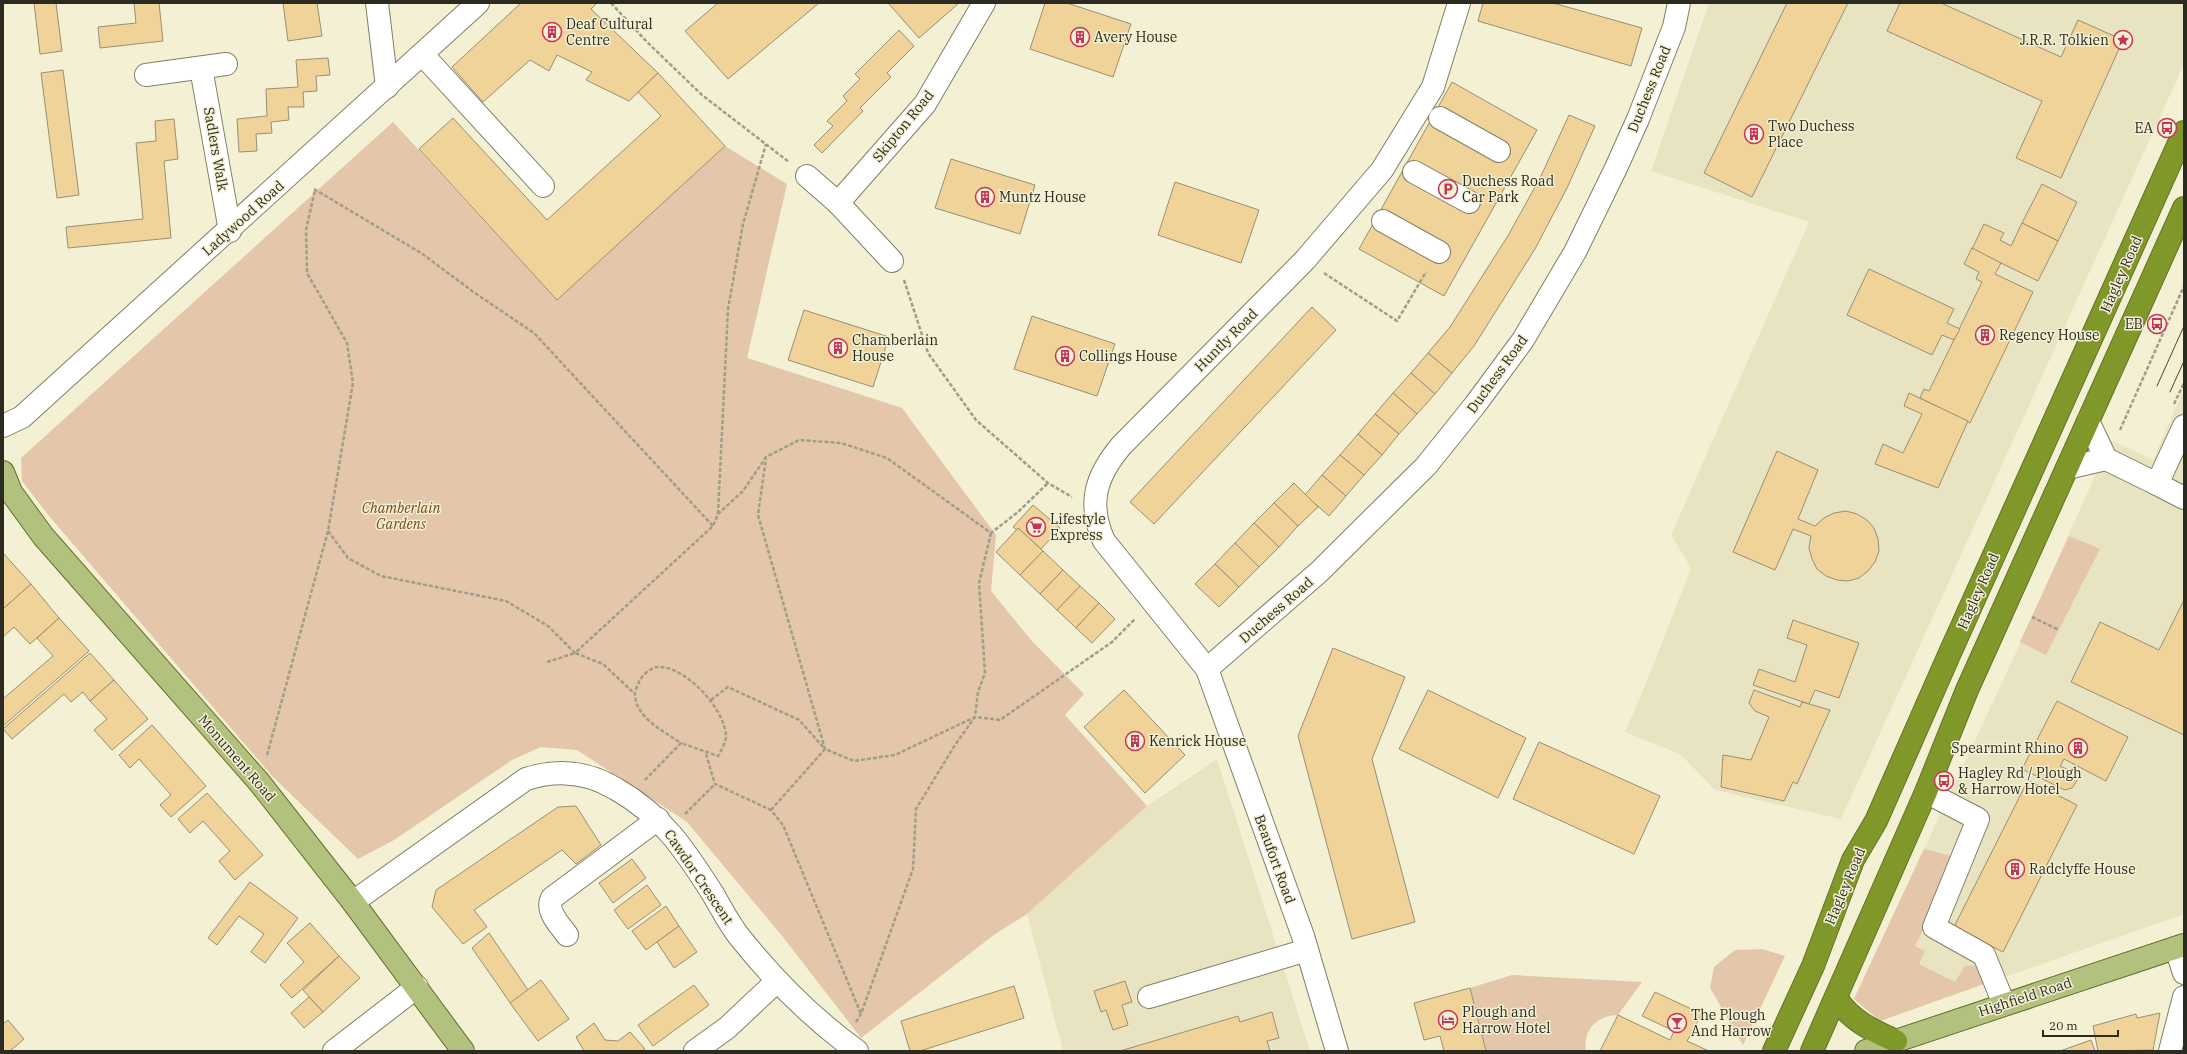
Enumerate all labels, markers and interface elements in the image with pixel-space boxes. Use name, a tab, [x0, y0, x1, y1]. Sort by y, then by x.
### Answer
place label: Deaf Cultural Centre	[566, 15, 653, 49]
building icon: Deaf Cultural Centre	[541, 21, 563, 43]
building icon: Avery House	[1069, 26, 1091, 48]
place label: Avery House	[1094, 28, 1177, 46]
place icon: J.R.R. Tolkien	[2112, 29, 2134, 51]
place label: J.R.R. Tolkien	[2020, 31, 2109, 49]
street label: Duchess Road	[1623, 42, 1675, 135]
street label: Skipton Road	[868, 86, 938, 166]
street label: Sadlers Walk	[200, 106, 232, 193]
place label: Two Duchess Place	[1768, 117, 1855, 151]
bus stop icon: EA	[2156, 117, 2178, 139]
place label: EA	[2134, 119, 2153, 137]
building icon: Two Duchess Place	[1743, 123, 1765, 145]
place label: Duchess Road Car Park	[1462, 172, 1555, 206]
street label: Ladywood Road	[198, 176, 288, 260]
parking icon: Duchess Road Car Park	[1437, 178, 1459, 200]
building icon: Muntz House	[974, 186, 996, 208]
place label: Muntz House	[999, 188, 1086, 206]
street label: Hagley Road	[2096, 232, 2146, 315]
street label: Huntly Road	[1191, 304, 1262, 375]
bus stop icon: EB	[2146, 313, 2168, 335]
place label: EB	[2125, 315, 2143, 333]
building icon: Regency House	[1974, 324, 1996, 346]
place label: Regency House	[1999, 326, 2100, 344]
place label: Chamberlain House	[852, 331, 938, 365]
street label: Duchess Road	[1463, 331, 1532, 417]
building icon: Chamberlain House	[827, 337, 849, 359]
building icon: Collings House	[1054, 345, 1076, 367]
place label: Collings House	[1079, 347, 1177, 365]
park label: Chamberlain Gardens	[362, 499, 440, 533]
place label: Lifestyle Express	[1050, 510, 1106, 544]
supermarket icon: Lifestyle Express	[1025, 516, 1047, 538]
street label: Hagley Road	[1953, 549, 2003, 632]
street label: Duchess Road	[1235, 573, 1317, 647]
street label: Monument Road	[194, 711, 280, 805]
building icon: Kenrick House	[1124, 730, 1146, 752]
place label: Kenrick House	[1149, 732, 1246, 750]
building icon: Spearmint Rhino	[2067, 737, 2089, 759]
place label: Spearmint Rhino	[1951, 739, 2064, 757]
place label: Hagley Rd / Plough & Harrow Hotel	[1958, 764, 2082, 798]
bus stop icon: Hagley Rd / Plough & Harrow Hotel	[1933, 770, 1955, 792]
street label: Beaufort Road	[1251, 812, 1300, 907]
street label: Cawdor Crescent	[660, 826, 738, 928]
street label: Hagley Road	[1821, 844, 1869, 927]
building icon: Radclyffe House	[2004, 858, 2026, 880]
place label: Radclyffe House	[2029, 860, 2136, 878]
street label: Highfield Road	[1976, 973, 2075, 1021]
place label: Plough and Harrow Hotel	[1462, 1003, 1551, 1037]
place label: The Plough And Harrow	[1691, 1006, 1771, 1040]
hotel icon: Plough and Harrow Hotel	[1437, 1009, 1459, 1031]
bar icon: The Plough And Harrow	[1666, 1012, 1688, 1034]
scale bar	[2043, 1012, 2118, 1038]
text: 20 m	[2049, 1018, 2078, 1033]

